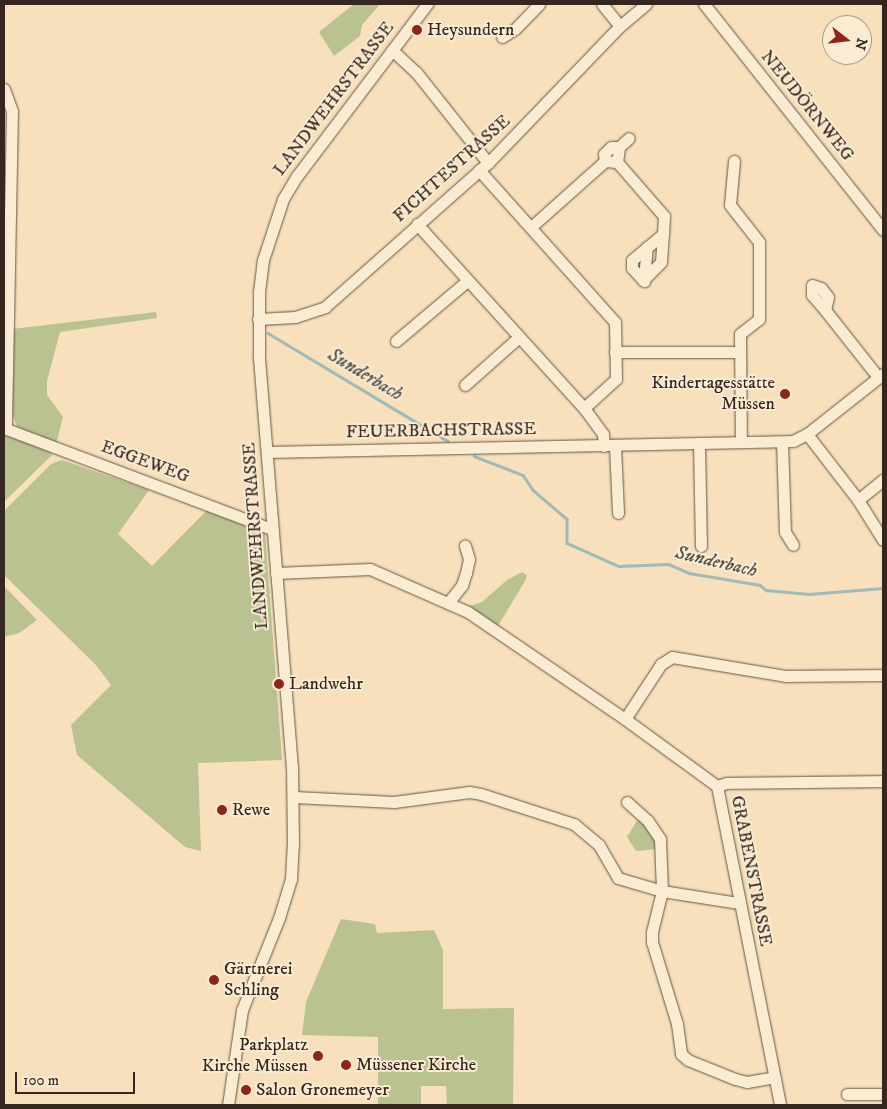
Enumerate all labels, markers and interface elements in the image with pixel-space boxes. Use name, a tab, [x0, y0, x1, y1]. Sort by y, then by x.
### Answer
north arrow	[822, 15, 872, 65]
street label: LANDWEHRSTRASSE	[269, 18, 399, 180]
place label: Heysundern	[427, 19, 514, 41]
marker: Heysundern	[411, 24, 423, 36]
text: N	[850, 36, 871, 52]
street label: NEUDÖRNWEG	[756, 46, 858, 166]
street label: FICHTESTRASSE	[389, 111, 515, 227]
water label: Sunderbach	[323, 344, 407, 406]
place label: Kindertagesstätte Müssen	[651, 373, 775, 416]
marker: Kindertagesstätte Müssen	[779, 388, 791, 400]
street label: FEUERBACHSTRASSE	[346, 419, 536, 443]
street label: EGGEWEG	[98, 436, 192, 488]
street label: LANDWEHRSTRASSE	[239, 442, 273, 630]
water label: Sunderbach	[673, 542, 759, 582]
place label: Landwehr	[289, 673, 363, 695]
marker: Landwehr	[273, 678, 285, 690]
street label: GRABENSTRASSE	[726, 794, 776, 948]
place label: Rewe	[232, 799, 270, 821]
marker: Rewe	[216, 804, 228, 816]
place label: Gärtnerei Schling	[224, 959, 292, 1002]
marker: Gärtnerei Schling	[208, 974, 220, 986]
place label: Parkplatz Kirche Müssen	[202, 1035, 308, 1078]
marker: Parkplatz Kirche Müssen	[312, 1050, 324, 1062]
place label: Müssener Kirche	[356, 1054, 476, 1076]
marker: Müssener Kirche	[340, 1059, 352, 1071]
scale bar	[18, 1062, 138, 1094]
text: 100 m	[23, 1071, 59, 1090]
place label: Salon Gronemeyer	[256, 1079, 389, 1101]
marker: Salon Gronemeyer	[240, 1084, 252, 1096]

